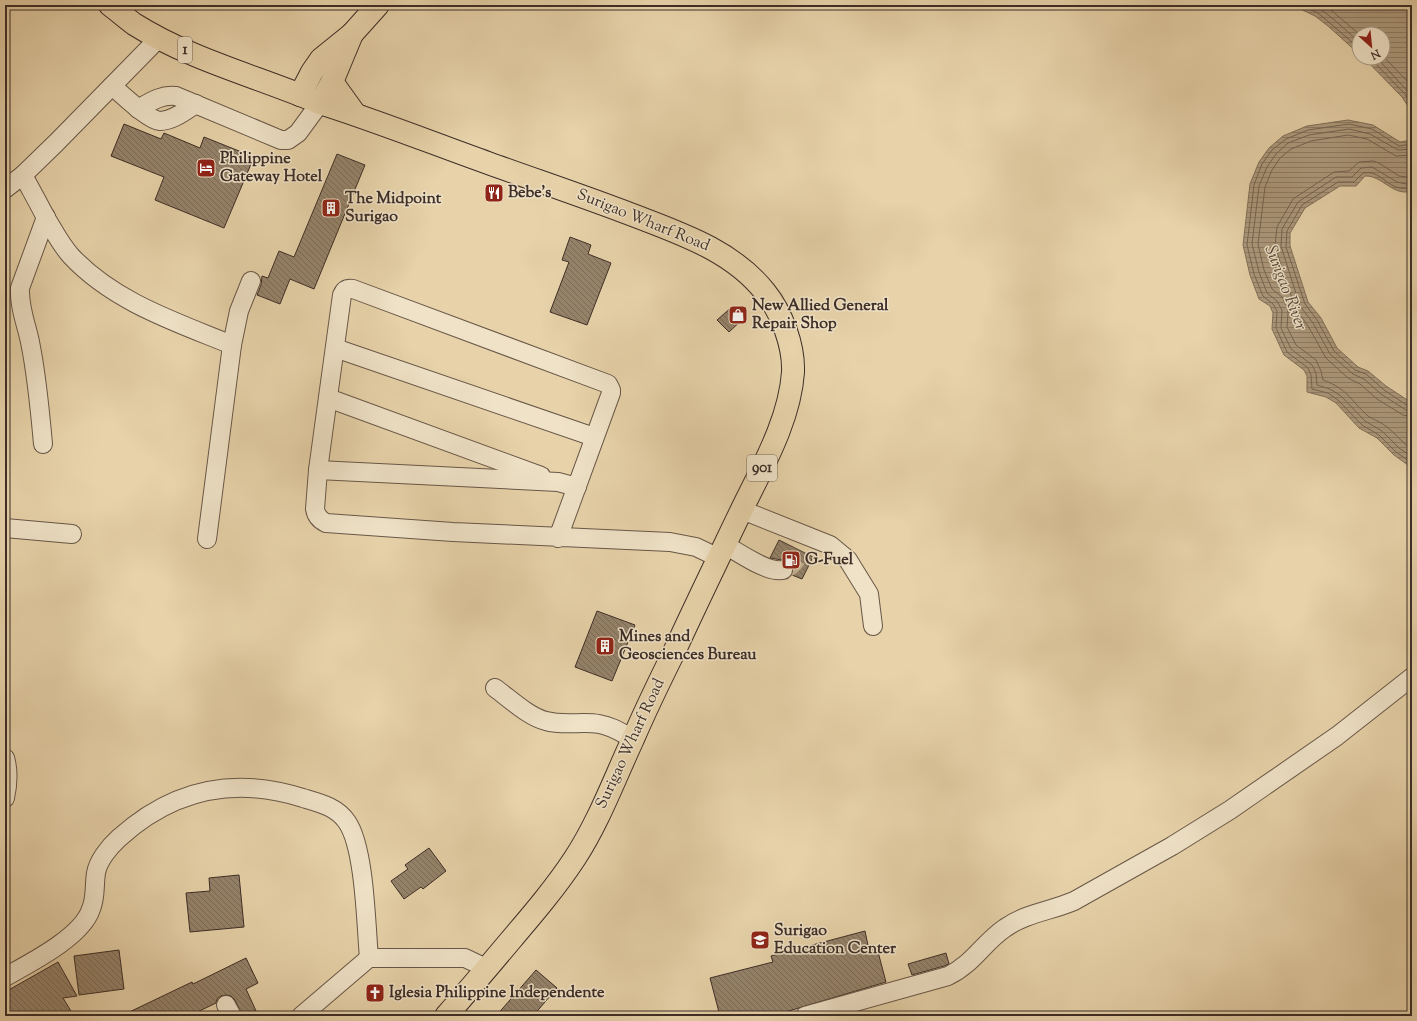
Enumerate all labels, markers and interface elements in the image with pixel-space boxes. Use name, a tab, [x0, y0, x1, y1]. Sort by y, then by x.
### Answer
north arrow	[1351, 26, 1391, 66]
road number: 1	[178, 37, 192, 63]
text: N	[1367, 44, 1384, 63]
place label: Philippine Gateway Hotel	[220, 148, 323, 189]
hotel icon: Philippine Gateway Hotel	[195, 157, 217, 179]
restaurant icon: Bebe's	[483, 182, 505, 204]
place label: Bebe's	[508, 182, 551, 205]
street label: Surigao Wharf Road	[573, 184, 713, 258]
place label: The Midpoint Surigao	[345, 188, 442, 229]
building icon: The Midpoint Surigao	[320, 197, 342, 219]
water label: Surigao River	[1258, 242, 1312, 334]
place label: New Allied General Repair Shop	[752, 295, 889, 336]
shop icon: New Allied General Repair Shop	[727, 304, 749, 326]
road number: 901	[747, 455, 777, 481]
fuel station icon: G-Fuel	[780, 549, 802, 571]
place label: G-Fuel	[805, 549, 854, 572]
place label: Mines and Geosciences Bureau	[619, 626, 757, 667]
building icon: Mines and Geosciences Bureau	[594, 635, 616, 657]
street label: Surigao Wharf Road	[591, 675, 671, 813]
place label: Surigao Education Center	[774, 920, 897, 961]
school or university icon: Surigao Education Center	[749, 929, 771, 951]
church icon: Iglesia Philippine Independente	[364, 982, 386, 1004]
place label: Iglesia Philippine Independente	[389, 982, 605, 1005]

